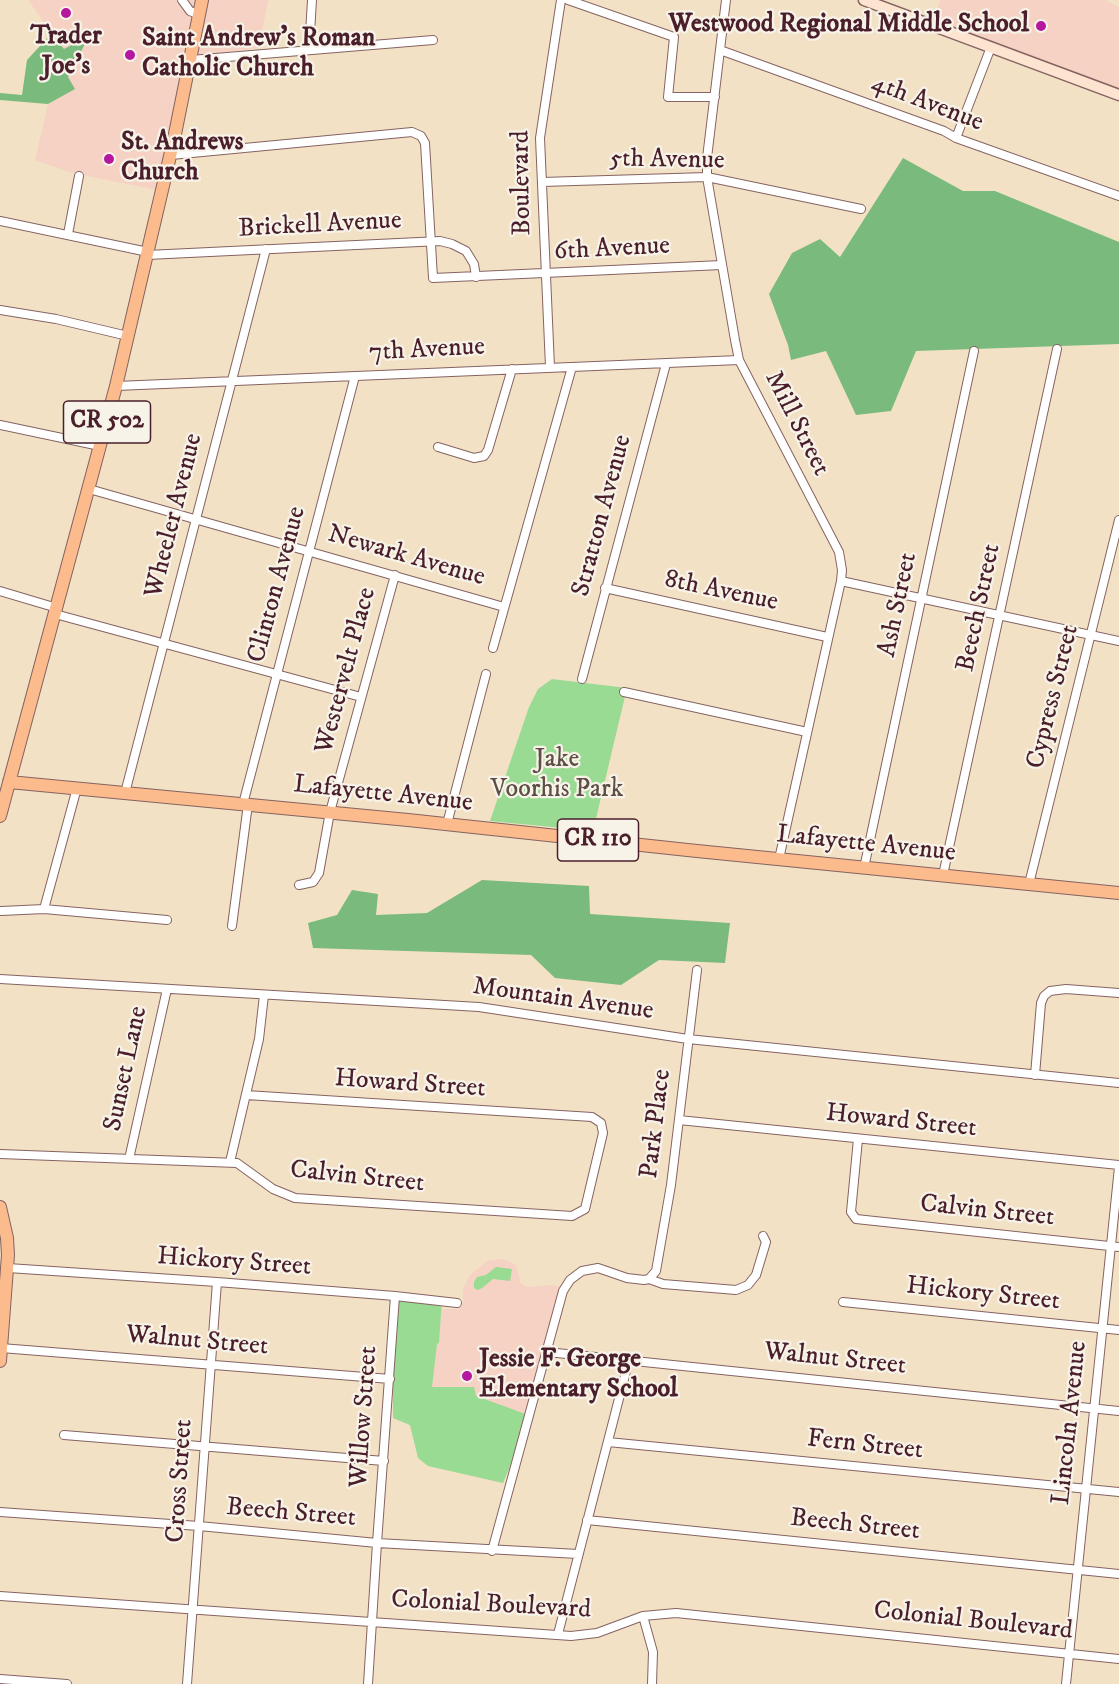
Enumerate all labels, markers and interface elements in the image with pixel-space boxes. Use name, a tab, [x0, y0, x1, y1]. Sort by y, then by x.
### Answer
marker: Trader Joe's	[59, 6, 73, 20]
place label: Westwood Regional Middle School	[668, 10, 1029, 42]
marker: Westwood Regional Middle School	[1034, 19, 1048, 33]
place label: Trader Joe's	[30, 22, 102, 83]
place label: Saint Andrew's Roman Catholic Church	[142, 24, 375, 86]
marker: Saint Andrew's Roman Catholic Church	[123, 48, 137, 62]
street label: 4th Avenue	[867, 68, 987, 140]
place label: St. Andrews Church	[121, 128, 243, 190]
street label: Boulevard	[506, 130, 540, 236]
street label: 5th Avenue	[609, 144, 725, 178]
marker: St. Andrews Church	[102, 152, 116, 166]
street label: Brickell Avenue	[238, 206, 402, 246]
street label: 6th Avenue	[553, 231, 671, 269]
street label: 7th Avenue	[368, 332, 486, 370]
street label: Mill Street	[756, 367, 836, 481]
road number: CR 502	[63, 401, 150, 443]
street label: Wheeler Avenue	[140, 431, 210, 601]
street label: Stratton Avenue	[566, 432, 640, 600]
street label: Clinton Avenue	[242, 504, 314, 666]
street label: Newark Avenue	[324, 520, 488, 594]
street label: Beech Street	[951, 541, 1009, 675]
street label: Ash Street	[873, 550, 925, 660]
street label: 8th Avenue	[661, 565, 781, 619]
street label: Westervelt Place	[310, 585, 384, 757]
street label: Cypress Street	[1021, 622, 1087, 772]
park label: Jake Voorhis Park	[491, 745, 623, 806]
street label: Lafayette Avenue	[292, 770, 474, 820]
road number: CR 110	[558, 819, 638, 861]
street label: Lafayette Avenue	[775, 820, 957, 870]
street label: Mountain Avenue	[471, 972, 655, 1028]
street label: Sunset Lane	[99, 1004, 155, 1134]
street label: Howard Street	[333, 1064, 487, 1106]
street label: Park Place	[635, 1068, 679, 1180]
street label: Howard Street	[824, 1099, 978, 1145]
street label: Calvin Street	[288, 1155, 426, 1201]
street label: Calvin Street	[918, 1189, 1056, 1235]
street label: Hickory Street	[156, 1242, 312, 1284]
street label: Hickory Street	[905, 1271, 1061, 1319]
street label: Walnut Street	[125, 1320, 269, 1364]
street label: Walnut Street	[762, 1337, 908, 1383]
street label: Lincoln Avenue	[1047, 1340, 1095, 1506]
street label: Willow Street	[344, 1345, 386, 1489]
place label: Jessie F. George Elementary School	[479, 1345, 678, 1406]
marker: Jessie F. George Elementary School	[460, 1369, 474, 1383]
street label: Cross Street	[161, 1418, 201, 1544]
street label: Fern Street	[805, 1424, 925, 1468]
street label: Beech Street	[225, 1493, 357, 1535]
street label: Beech Street	[789, 1504, 921, 1548]
street label: Colonial Boulevard	[390, 1585, 592, 1627]
street label: Colonial Boulevard	[872, 1596, 1074, 1648]

